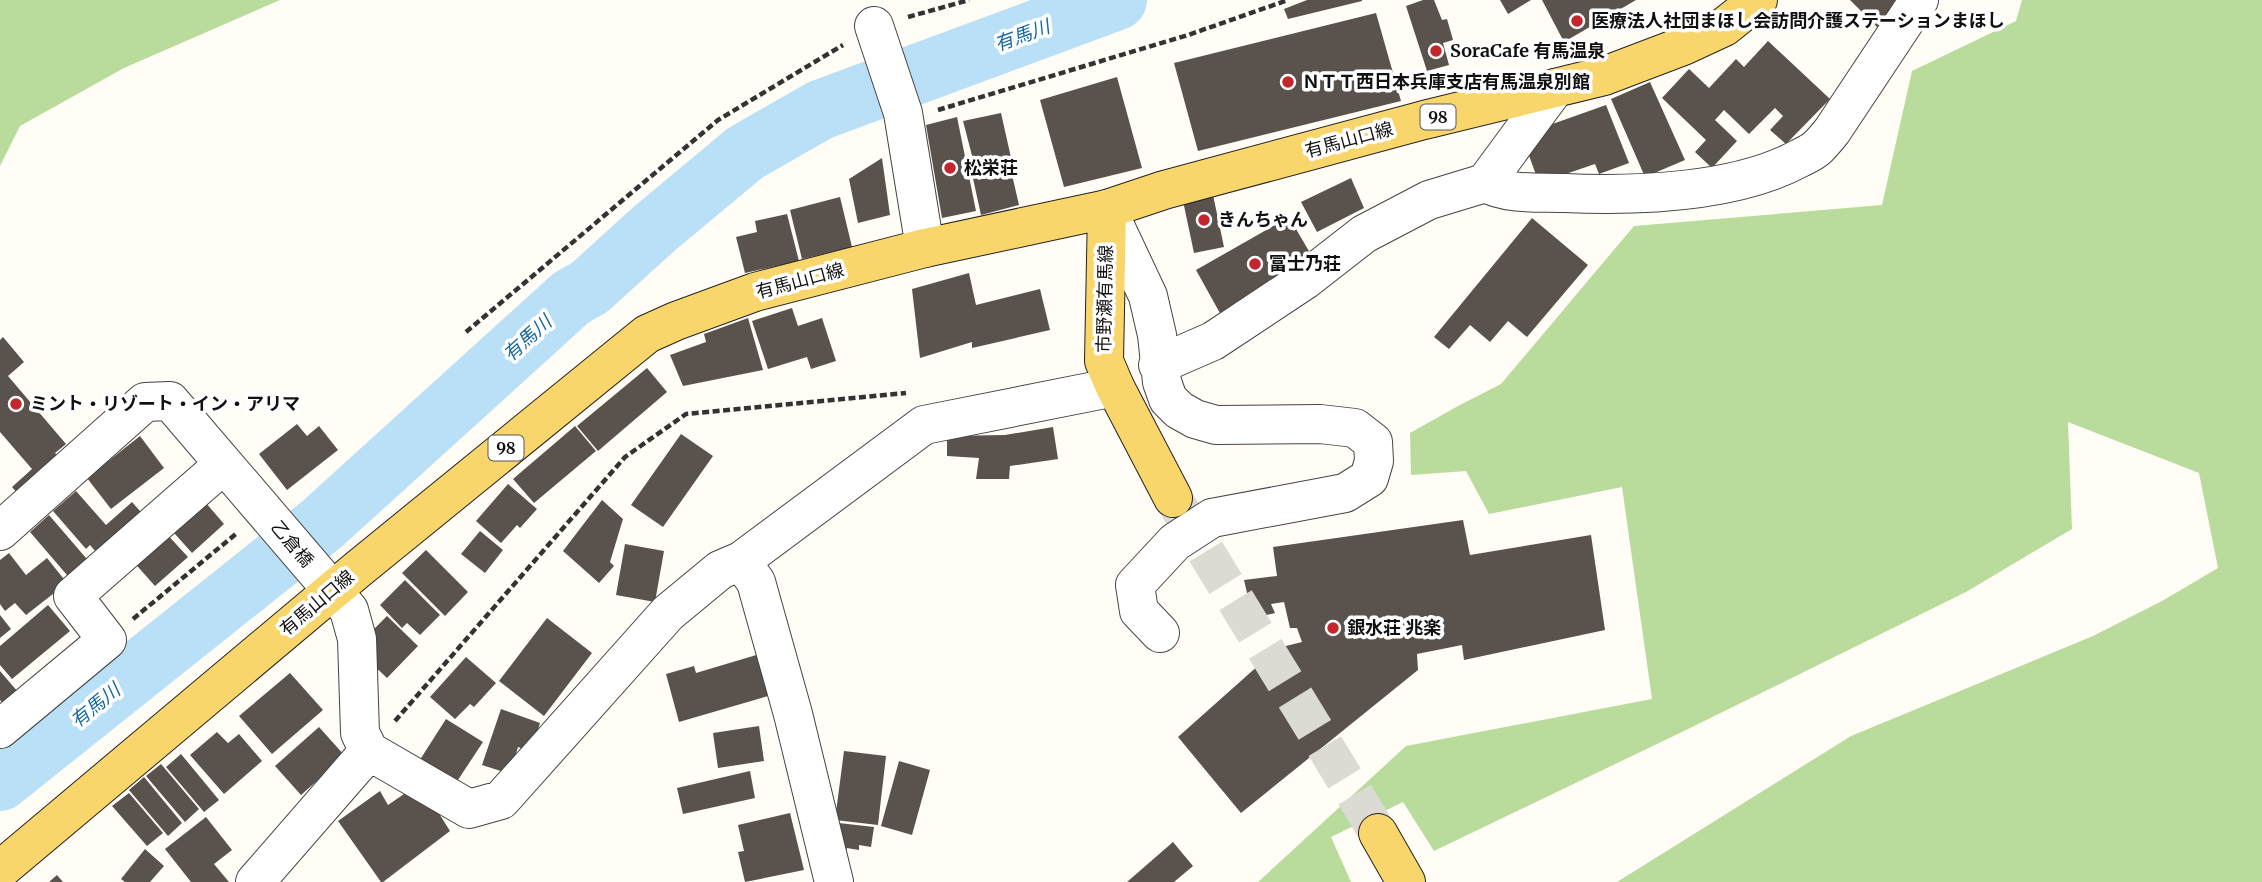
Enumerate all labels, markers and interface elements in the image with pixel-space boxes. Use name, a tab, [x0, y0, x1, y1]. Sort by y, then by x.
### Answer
place label: 医療法人社団まほし会訪問介護ステーションまほし	[1591, 9, 2005, 32]
water label: 有馬川	[991, 13, 1055, 56]
marker: 医療法人社団まほし会訪問介護ステーションまほし	[1569, 13, 1585, 29]
place label: SoraCafe 有馬温泉	[1450, 39, 1605, 62]
marker: SoraCafe 有馬温泉	[1428, 43, 1444, 59]
place label: ＮＴＴ西日本兵庫支店有馬温泉別館	[1302, 70, 1590, 93]
marker: ＮＴＴ西日本兵庫支店有馬温泉別館	[1280, 74, 1296, 90]
road number: 98	[1420, 105, 1456, 130]
street label: 有馬山口線	[1302, 117, 1395, 162]
place label: 松栄荘	[964, 156, 1018, 179]
marker: 松栄荘	[942, 160, 958, 176]
place label: きんちゃん	[1218, 208, 1308, 231]
marker: きんちゃん	[1196, 212, 1212, 228]
street label: 市野瀬有馬線	[1092, 245, 1117, 353]
place label: 冨士乃荘	[1269, 252, 1341, 275]
marker: 冨士乃荘	[1247, 256, 1263, 272]
street label: 有馬山口線	[753, 258, 846, 303]
water label: 有馬川	[498, 309, 558, 366]
place label: ミント・リゾート・イン・アリマ	[30, 392, 300, 415]
marker: ミント・リゾート・イン・アリマ	[8, 396, 24, 412]
road number: 98	[489, 436, 524, 461]
street label: 乙倉橋	[266, 516, 319, 572]
street label: 有馬山口線	[275, 565, 359, 640]
place label: 銀水荘 兆楽	[1347, 616, 1441, 639]
marker: 銀水荘 兆楽	[1325, 620, 1341, 636]
water label: 有馬川	[65, 676, 126, 732]

